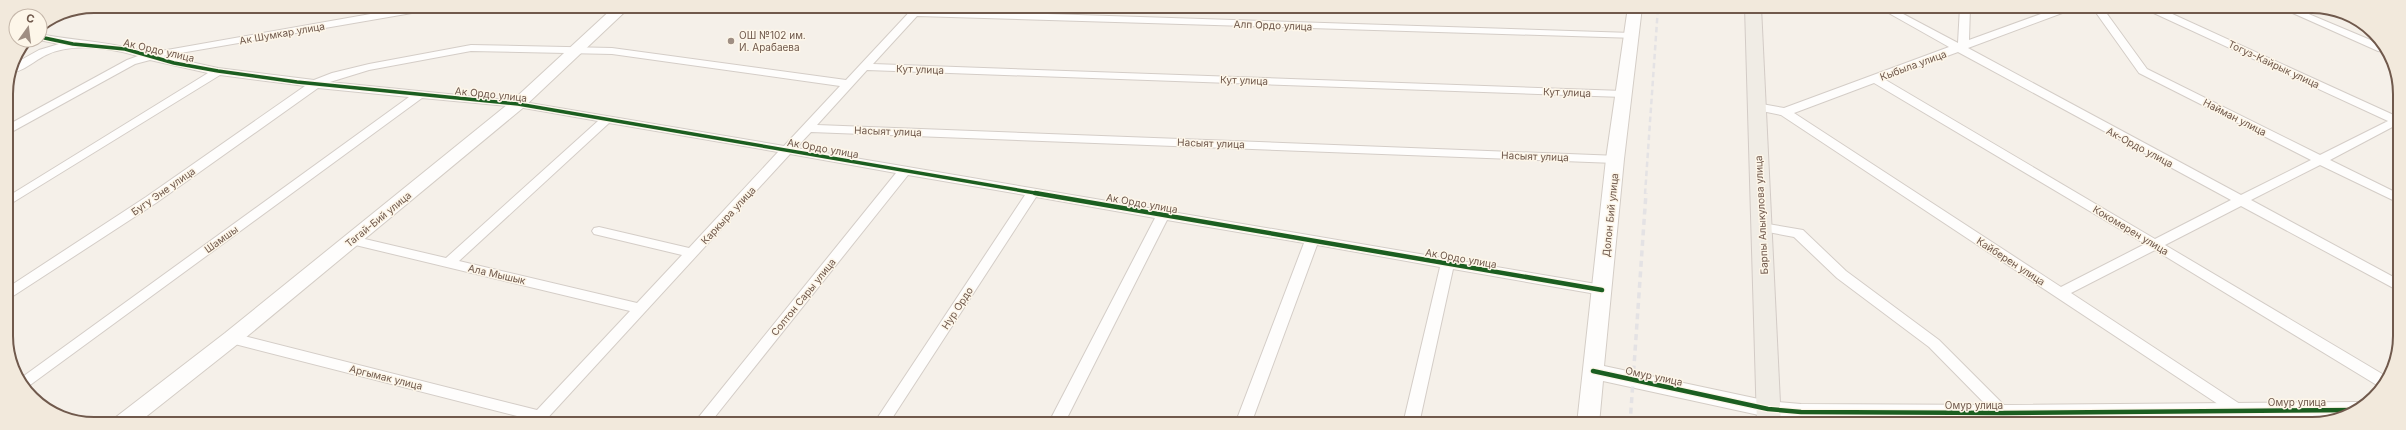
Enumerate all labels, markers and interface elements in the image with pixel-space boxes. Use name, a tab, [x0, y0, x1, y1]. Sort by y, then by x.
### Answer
north arrow	[8, 8, 48, 48]
text: С	[25, 11, 36, 26]
street label: Алп Ордо улица	[1234, 18, 1312, 32]
street label: Ак Шумкар улица	[238, 20, 326, 46]
place label: ОШ №102 им. И. Арабаева	[739, 29, 806, 53]
street label: Ак Ордо улица	[122, 36, 196, 64]
marker: ОШ №102 им. И. Арабаева	[726, 36, 736, 46]
street label: Тогуз-Кайрык улица	[2226, 38, 2322, 90]
street label: Кыбыла улица	[1878, 47, 1948, 83]
street label: Кут улица	[896, 62, 944, 76]
street label: Кут улица	[1220, 73, 1268, 87]
street label: Ак Ордо улица	[454, 84, 528, 104]
street label: Кут улица	[1543, 85, 1591, 99]
street label: Найман улица	[2201, 96, 2269, 138]
street label: Насыят улица	[854, 124, 922, 138]
street label: Ак-Ордо улица	[2105, 124, 2175, 170]
street label: Ак Ордо улица	[786, 136, 860, 160]
street label: Насыят улица	[1177, 136, 1245, 150]
street label: Насыят улица	[1501, 149, 1569, 163]
street label: Барпы Алыкулова улица	[1752, 155, 1770, 275]
street label: Бугу Эне улица	[129, 164, 197, 218]
street label: Долон Бий улица	[1600, 173, 1620, 257]
street label: Каркыра улица	[698, 184, 758, 246]
street label: Тагай-Бий улица	[343, 189, 413, 249]
street label: Ак Ордо улица	[1105, 191, 1179, 215]
street label: Кокомерен улица	[2091, 203, 2171, 257]
street label: Шамшы	[202, 223, 240, 255]
street label: Кайберен улица	[1975, 234, 2047, 288]
street label: Ак Ордо улица	[1424, 246, 1498, 270]
street label: Солтон Сары улица	[768, 256, 838, 338]
street label: Ала Мышык	[467, 262, 527, 287]
street label: Нур Ордо	[939, 285, 975, 331]
street label: Аргымак улица	[348, 362, 424, 392]
street label: Омур улица	[1624, 364, 1684, 388]
street label: Омур улица	[2268, 396, 2326, 408]
street label: Омур улица	[1945, 399, 2003, 411]

